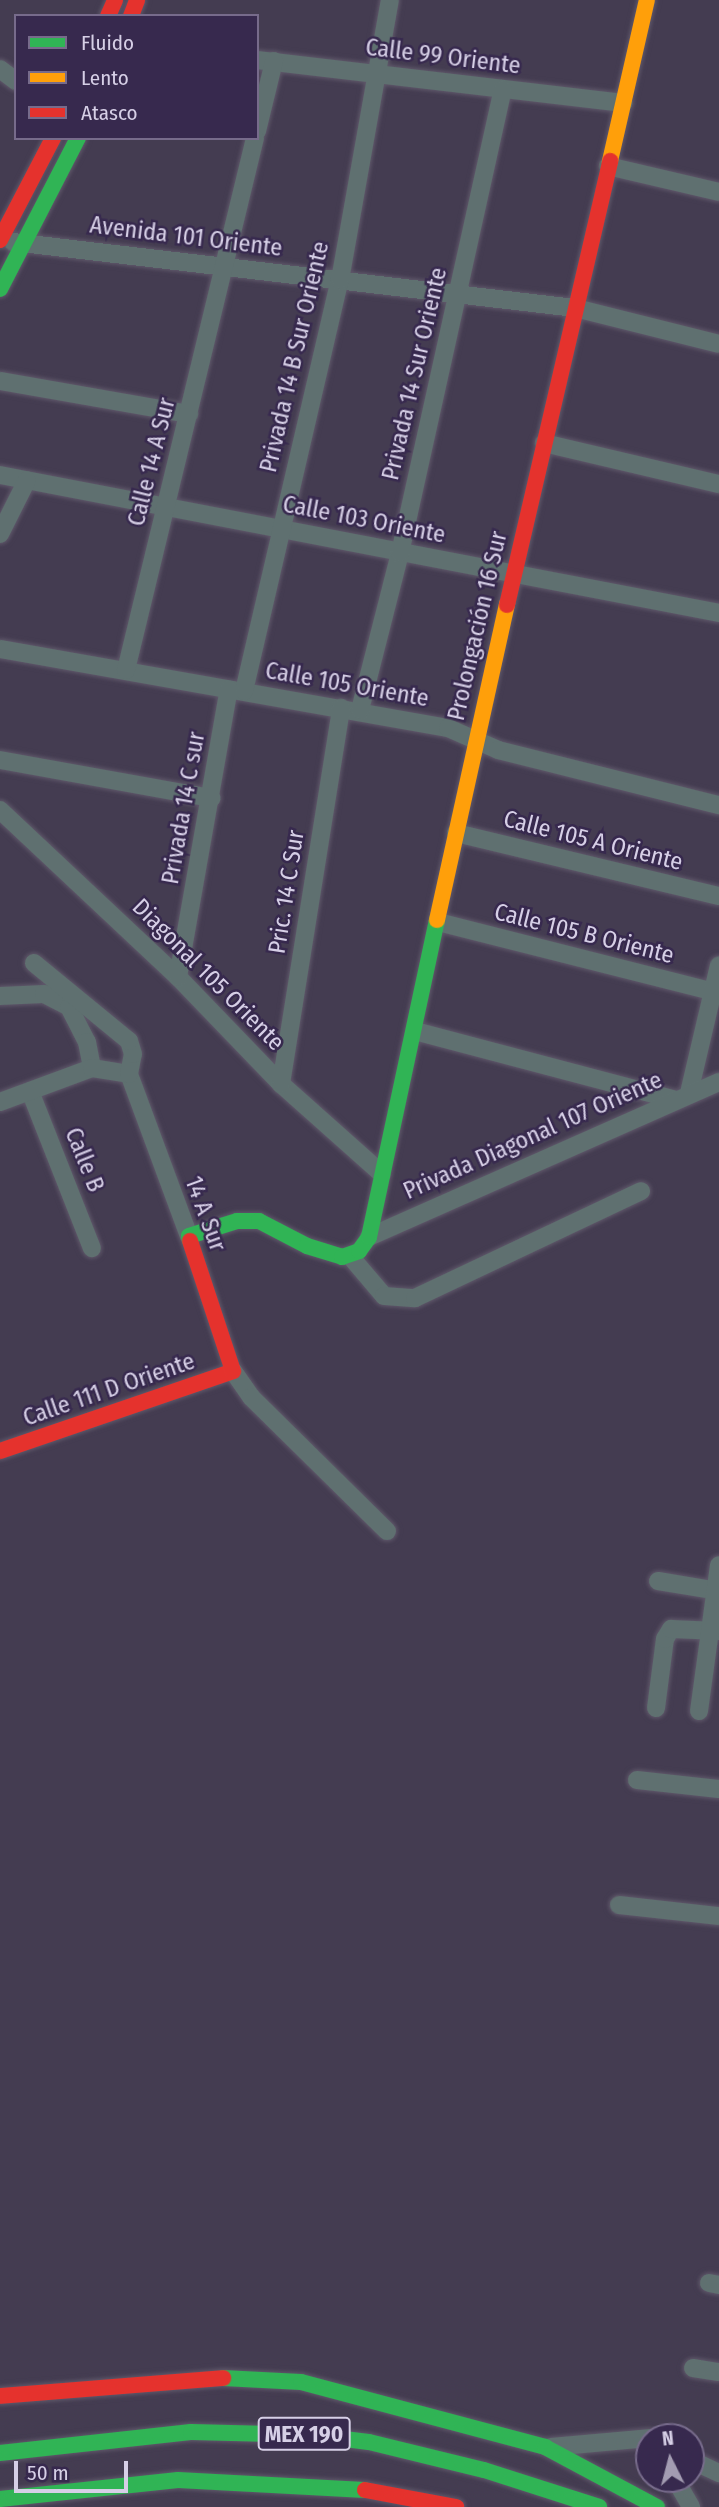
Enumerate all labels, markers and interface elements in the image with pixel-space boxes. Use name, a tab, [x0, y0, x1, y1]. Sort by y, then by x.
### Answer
legend	[14, 14, 259, 140]
text: Fluido	[81, 30, 134, 56]
street label: Calle 99 Oriente	[364, 33, 522, 81]
text: Lento	[81, 65, 129, 91]
text: Atasco	[81, 100, 138, 126]
street label: Avenida 101 Oriente	[88, 211, 284, 263]
street label: Privada 14 B Sur Oriente	[254, 239, 336, 475]
street label: Privada 14 Sur Oriente	[377, 265, 453, 483]
street label: Calle 14 A Sur	[122, 395, 182, 529]
street label: Calle 103 Oriente	[280, 490, 448, 550]
street label: Prolongación 16 Sur	[442, 529, 514, 723]
street label: Calle 105 Oriente	[263, 656, 431, 714]
street label: Privada 14 C sur	[156, 729, 212, 887]
street label: Calle 105 A Oriente	[500, 805, 686, 877]
street label: Pric. 14 C Sur	[263, 828, 311, 956]
street label: Diagonal 105 Oriente	[126, 893, 290, 1057]
street label: Calle 105 B Oriente	[491, 898, 677, 970]
street label: Privada Diagonal 107 Oriente	[399, 1066, 667, 1206]
street label: Calle B	[58, 1124, 110, 1196]
street label: 14 A Sur	[178, 1173, 232, 1255]
street label: Calle 111 D Oriente	[19, 1347, 199, 1433]
road number: MEX 190	[257, 2414, 351, 2454]
north arrow	[635, 2423, 705, 2493]
text: N	[661, 2427, 675, 2451]
scale bar	[18, 2448, 131, 2492]
text: 50 m	[27, 2460, 69, 2486]

